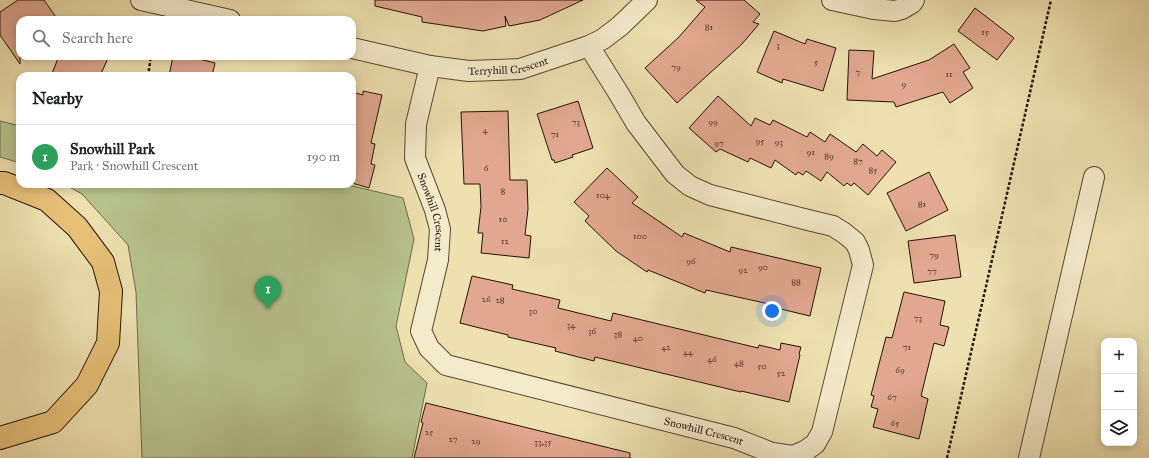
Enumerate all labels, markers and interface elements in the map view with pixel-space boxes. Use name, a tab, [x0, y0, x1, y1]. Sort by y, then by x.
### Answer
search box	[16, 16, 356, 60]
house number: 81	[705, 21, 714, 32]
house number: 15	[981, 26, 990, 37]
icon: search	[30, 27, 52, 49]
text: Search here	[62, 29, 133, 47]
house number: 3	[776, 39, 780, 50]
street label: Terryhill Crescent	[468, 54, 550, 78]
house number: 5	[814, 56, 819, 67]
house number: 79	[671, 61, 681, 72]
house number: 7	[856, 66, 861, 77]
house number: 11	[945, 68, 953, 79]
house number: 9	[902, 78, 907, 89]
text: Nearby	[32, 88, 83, 109]
house number: 73	[572, 116, 581, 127]
house number: 99	[708, 116, 718, 127]
house number: 4	[482, 124, 488, 135]
house number: 71	[551, 128, 560, 139]
house number: 95	[755, 135, 765, 146]
house number: 93	[775, 136, 784, 147]
house number: 97	[714, 137, 724, 148]
text: Snowhill Park	[70, 140, 155, 158]
house number: 91	[807, 146, 816, 157]
text: 1	[42, 149, 48, 165]
text: 190 m	[307, 149, 340, 165]
house number: 89	[824, 150, 834, 161]
house number: 87	[853, 155, 863, 166]
text: Park · Snowhill Crescent	[70, 158, 198, 174]
house number: 6	[484, 162, 489, 173]
house number: 85	[869, 164, 878, 175]
street label: Snowhill Crescent	[414, 171, 446, 252]
house number: 8	[501, 185, 506, 196]
house number: 104	[596, 189, 611, 200]
house number: 81	[918, 198, 927, 209]
house number: 10	[499, 213, 507, 224]
house number: 100	[633, 230, 647, 241]
house number: 12	[501, 235, 510, 246]
house number: 79	[929, 249, 939, 260]
house number: 96	[686, 255, 696, 266]
house number: 90	[758, 261, 768, 272]
house number: 92	[738, 264, 748, 275]
house number: 77	[927, 265, 937, 276]
pin: 1	[255, 276, 281, 309]
house number: 88	[791, 276, 801, 287]
house number: 26	[481, 293, 491, 304]
house number: 28	[495, 294, 505, 305]
your location	[762, 301, 782, 321]
house number: 30	[529, 305, 537, 316]
house number: 73	[914, 312, 923, 323]
house number: 34	[567, 319, 576, 330]
house number: 36	[588, 325, 596, 336]
house number: 38	[614, 328, 622, 339]
house number: 40	[633, 332, 643, 343]
map controls	[1101, 338, 1137, 446]
button: +	[1101, 338, 1137, 374]
house number: 42	[661, 341, 671, 352]
house number: 71	[903, 341, 912, 352]
house number: 44	[683, 346, 694, 357]
house number: 46	[707, 353, 717, 364]
house number: 48	[734, 357, 744, 368]
house number: 50	[757, 360, 767, 371]
house number: 69	[895, 364, 905, 375]
house number: 52	[777, 367, 786, 378]
button: −	[1101, 374, 1137, 410]
house number: 67	[887, 391, 897, 402]
button: layers	[1101, 410, 1137, 446]
street label: Snowhill Crescent	[663, 415, 745, 448]
house number: 65	[891, 417, 900, 428]
house number: 25	[425, 426, 434, 437]
house number: 27	[449, 433, 458, 444]
house number: 29	[471, 435, 481, 446]
house number: 33,35	[534, 436, 552, 447]

